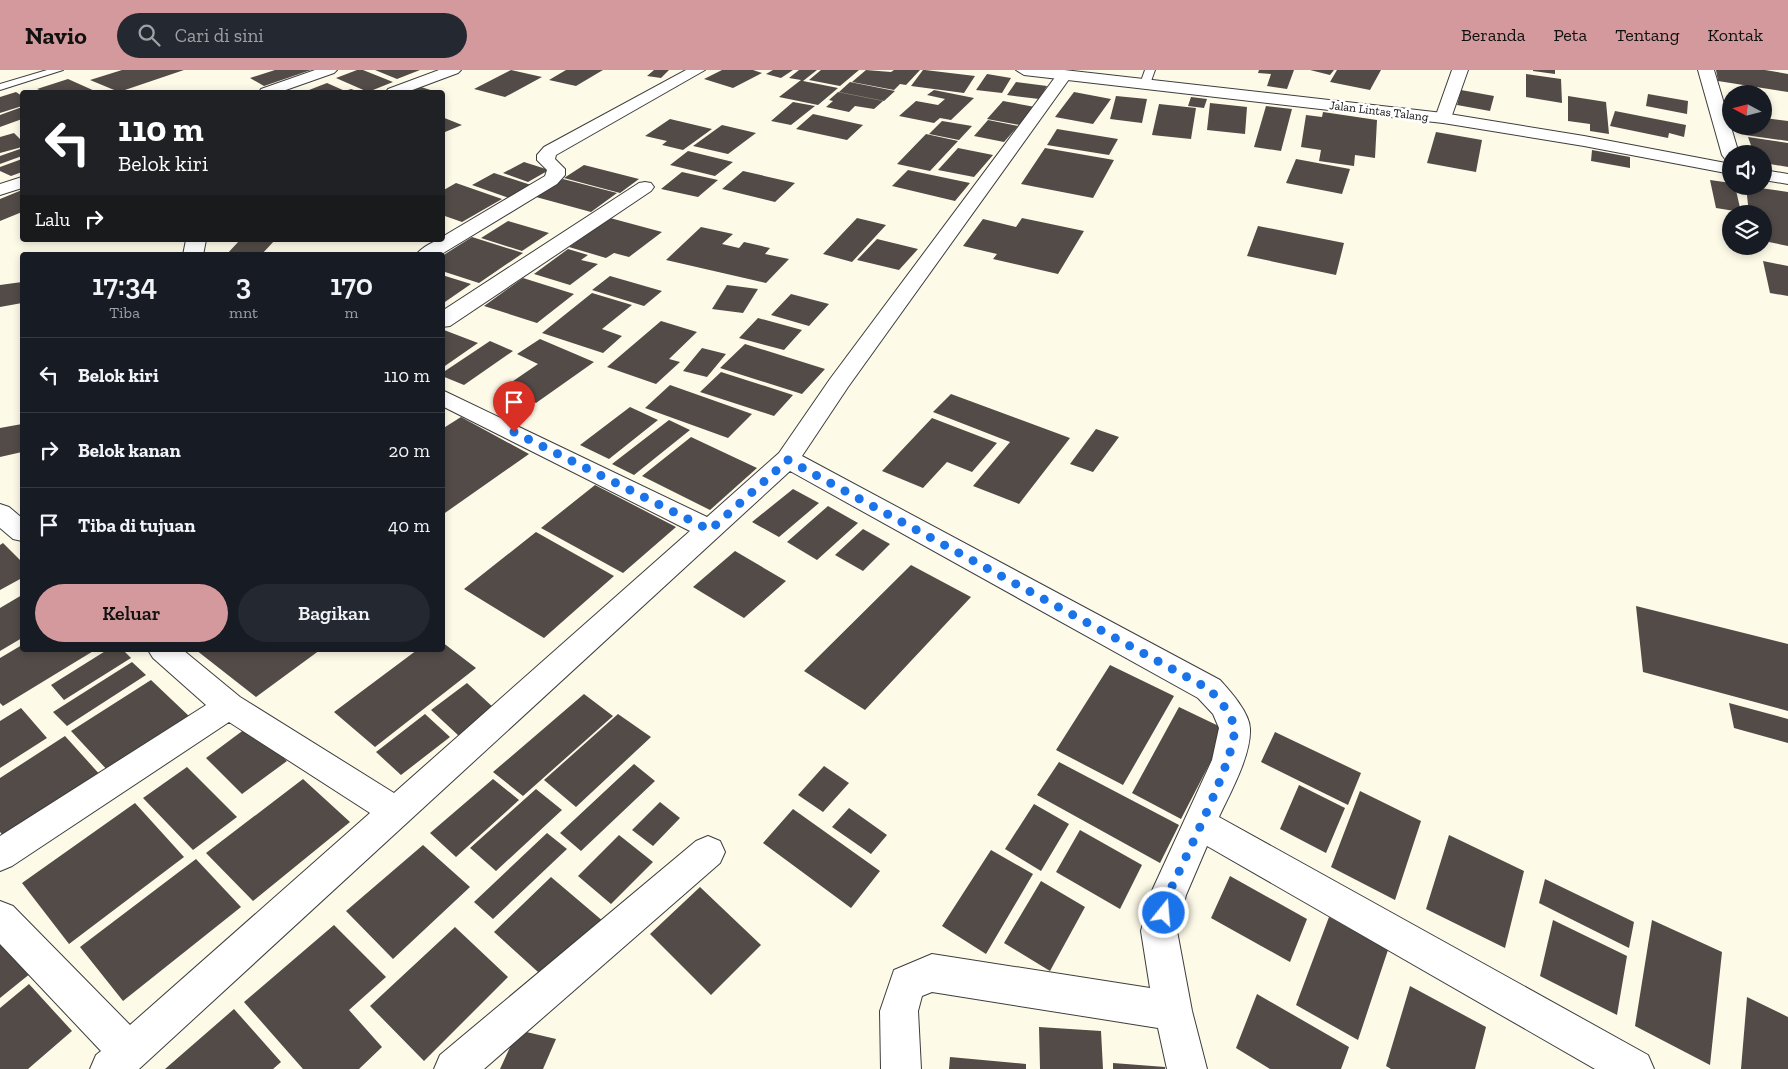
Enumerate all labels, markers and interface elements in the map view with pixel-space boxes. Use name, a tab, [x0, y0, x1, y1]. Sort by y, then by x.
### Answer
search box	[117, 13, 467, 58]
text: Navio	[25, 21, 87, 50]
icon: search	[135, 21, 163, 49]
text: Cari di sini	[175, 24, 264, 47]
text: Beranda	[1461, 24, 1525, 46]
text: Peta	[1553, 24, 1587, 46]
text: Tentang	[1615, 24, 1680, 46]
text: Kontak	[1708, 24, 1763, 46]
north arrow	[1722, 85, 1772, 135]
map controls	[1722, 85, 1772, 255]
street label: Jalan Lintas Talang	[1329, 98, 1430, 124]
text: 110 m	[118, 108, 204, 150]
icon: left	[35, 110, 100, 175]
button: sound	[1722, 145, 1772, 195]
text: Belok kiri	[118, 150, 208, 177]
icon: right	[80, 205, 108, 233]
button: layers	[1722, 205, 1772, 255]
text: Lalu	[35, 208, 70, 231]
text: 17:34	[92, 267, 157, 303]
text: 3	[236, 267, 251, 303]
text: 170	[330, 267, 373, 303]
text: Tiba	[109, 303, 140, 322]
text: mnt	[229, 303, 258, 322]
text: m	[345, 303, 358, 322]
icon: left	[35, 361, 63, 389]
text: Belok kiri	[78, 364, 159, 387]
text: 110 m	[384, 364, 430, 387]
pin	[493, 381, 535, 432]
icon: arrive	[500, 388, 528, 416]
icon: right	[35, 436, 63, 464]
text: Belok kanan	[78, 439, 181, 462]
text: 20 m	[389, 439, 430, 462]
icon: arrive	[35, 511, 63, 539]
text: Tiba di tujuan	[78, 514, 195, 537]
text: 40 m	[388, 514, 430, 537]
button: Keluar	[35, 584, 228, 642]
button: Bagikan	[238, 584, 430, 642]
position arrow	[1137, 886, 1189, 938]

